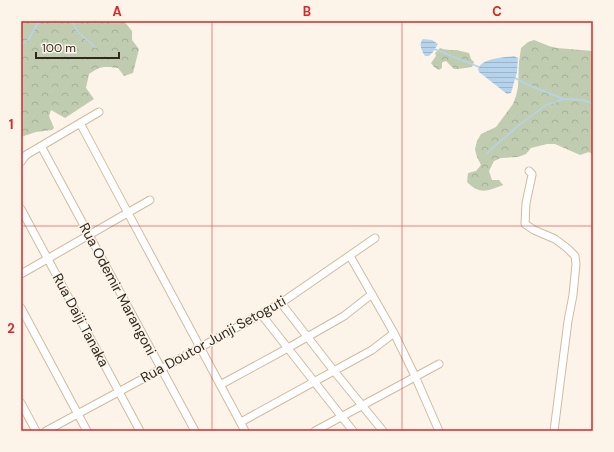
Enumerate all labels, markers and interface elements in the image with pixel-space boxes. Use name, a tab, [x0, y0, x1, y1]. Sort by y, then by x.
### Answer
text: A	[112, 3, 122, 20]
text: B	[303, 3, 311, 20]
text: C	[492, 3, 502, 20]
scale bar	[36, 34, 119, 60]
text: 100 m	[42, 40, 76, 56]
text: 1	[9, 116, 13, 133]
street label: Rua Odemir Marangoni	[75, 220, 161, 358]
street label: Rua Daiji Tanaka	[49, 270, 113, 370]
street label: Rua Doutor Junji Setoguti	[137, 291, 289, 387]
text: 2	[7, 320, 15, 337]

